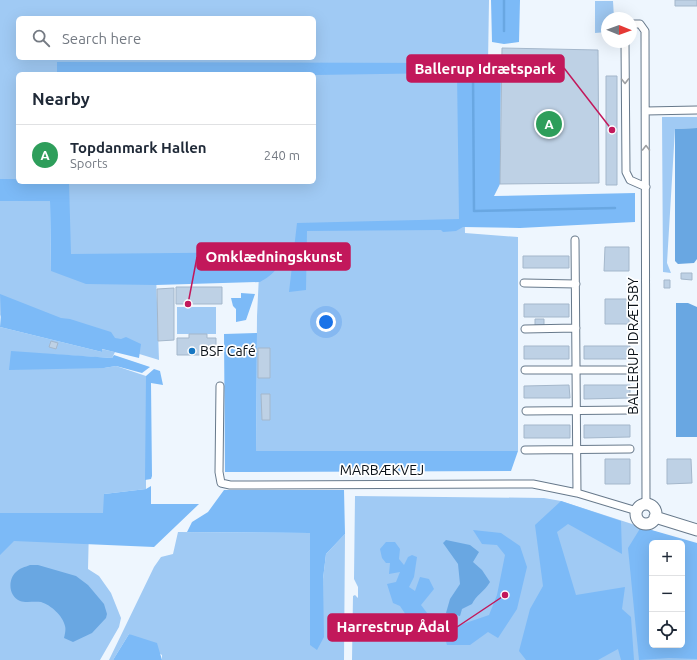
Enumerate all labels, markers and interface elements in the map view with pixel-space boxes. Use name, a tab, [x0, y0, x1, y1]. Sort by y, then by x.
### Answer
north arrow	[601, 12, 637, 48]
search box	[16, 16, 316, 60]
icon: search	[30, 27, 52, 49]
text: Search here	[62, 30, 141, 47]
callout: Ballerup Idrætspark	[407, 55, 564, 82]
text: Ballerup Idrætspark	[414, 60, 556, 77]
one-way arrow	[621, 78, 630, 84]
text: Nearby	[32, 89, 90, 108]
pin: A	[536, 109, 562, 139]
text: Topdanmark Hallen	[70, 139, 207, 156]
one-way arrow	[642, 145, 650, 151]
text: A	[40, 148, 50, 162]
text: 240 m	[264, 148, 300, 162]
text: Sports	[70, 156, 108, 170]
callout: Omklædningskunst	[197, 243, 350, 270]
text: Omklædningskunst	[206, 248, 343, 265]
street label: BALLERUP IDRÆTSBY	[625, 277, 641, 415]
your location	[316, 312, 336, 332]
place label: BSF Café	[200, 343, 256, 359]
marker: BSF Café	[187, 346, 197, 356]
street label: MARBÆKVEJ	[340, 462, 424, 478]
map controls	[649, 540, 685, 648]
button: +	[649, 540, 685, 576]
button: −	[649, 576, 685, 612]
button: locate	[649, 612, 685, 648]
callout: Harrestrup Ådal	[328, 614, 457, 641]
text: Harrestrup Ådal	[337, 618, 450, 635]

